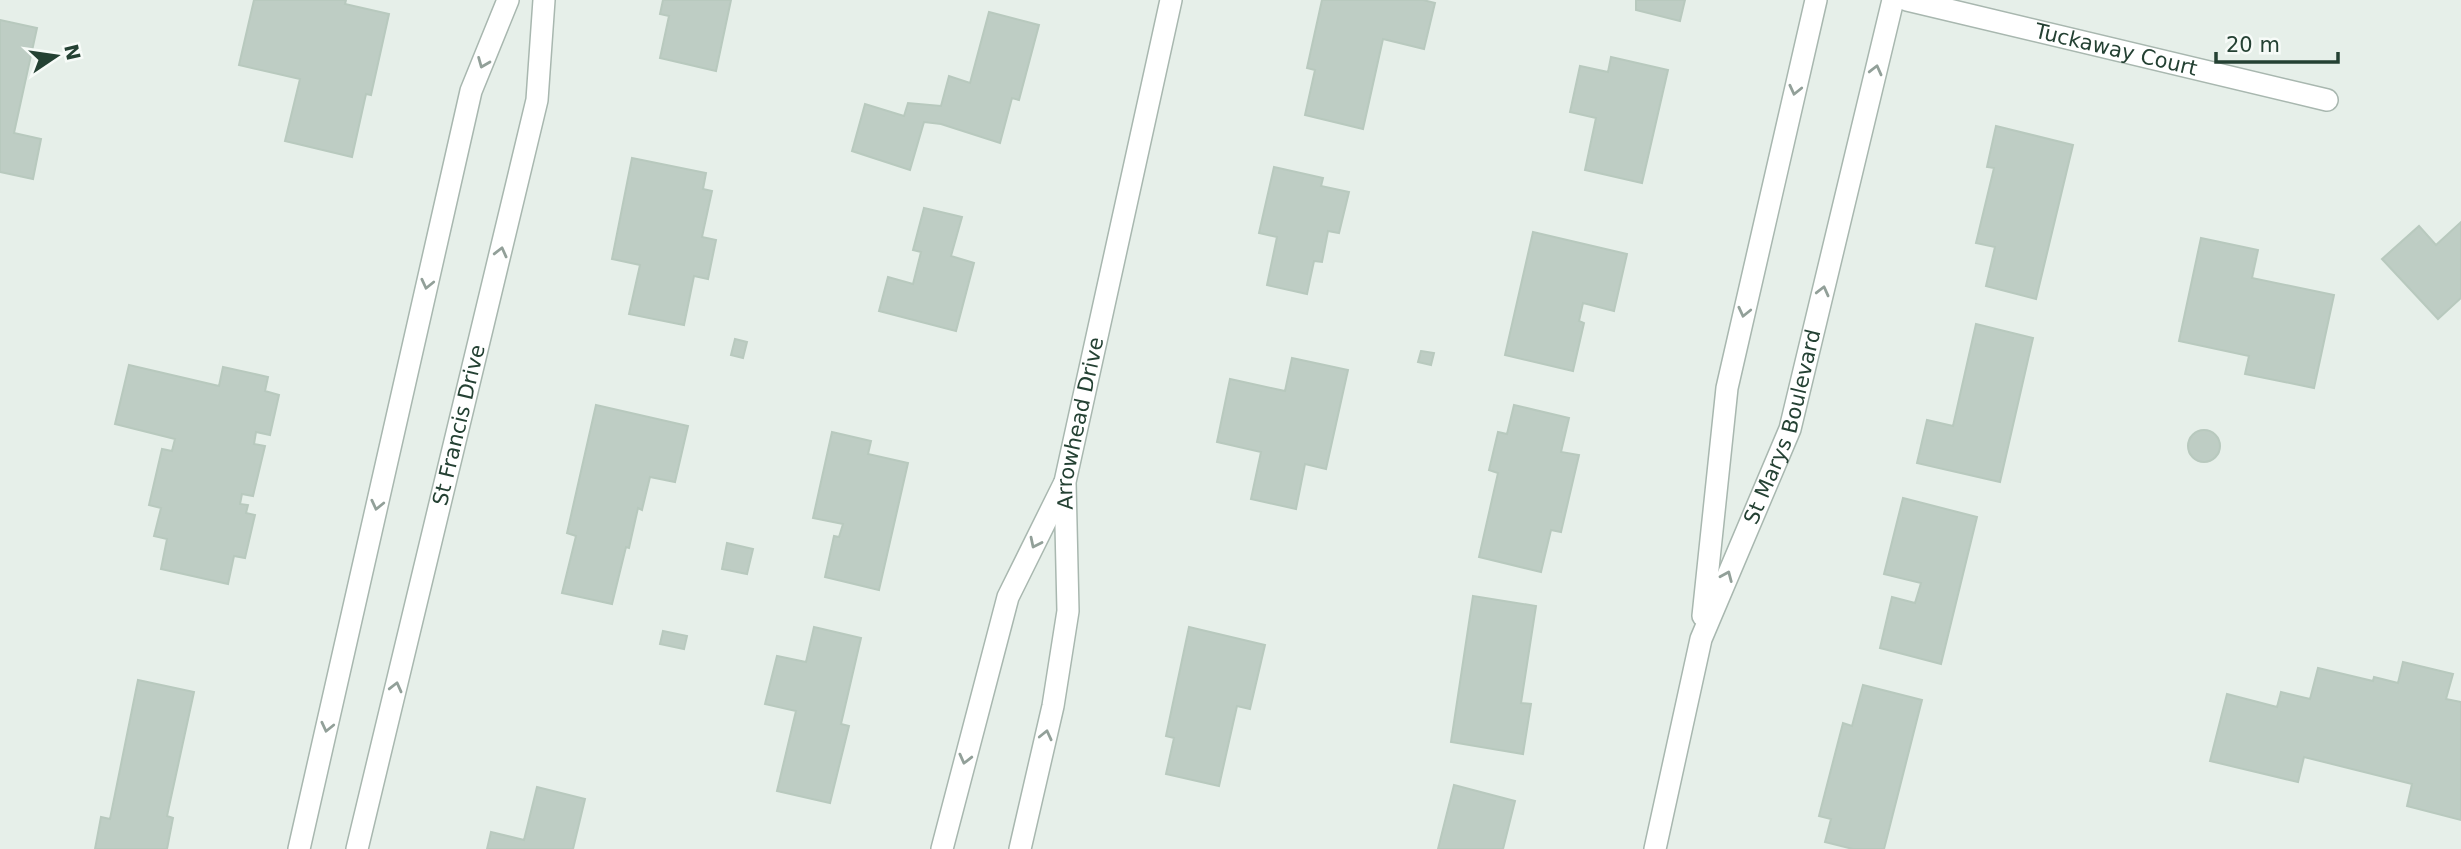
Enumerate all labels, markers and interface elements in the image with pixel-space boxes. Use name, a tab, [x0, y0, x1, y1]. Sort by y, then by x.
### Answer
street label: Tuckaway Court	[2032, 19, 2200, 81]
north arrow	[21, 21, 91, 91]
scale bar	[2216, 21, 2338, 65]
text: 20 m	[2226, 33, 2280, 57]
text: N	[60, 42, 85, 62]
one-way arrow	[477, 57, 491, 69]
one-way arrow	[1868, 64, 1882, 76]
one-way arrow	[1789, 84, 1804, 96]
one-way arrow	[492, 246, 507, 258]
one-way arrow	[421, 278, 436, 290]
one-way arrow	[1815, 285, 1829, 297]
one-way arrow	[1738, 306, 1753, 318]
street label: St Marys Boulevard	[1739, 327, 1825, 528]
street label: Arrowhead Drive	[1053, 335, 1109, 510]
street label: St Francis Drive	[428, 342, 490, 508]
one-way arrow	[371, 499, 385, 511]
one-way arrow	[1029, 536, 1043, 548]
one-way arrow	[1719, 570, 1733, 582]
one-way arrow	[387, 681, 402, 693]
one-way arrow	[320, 721, 335, 733]
one-way arrow	[1038, 729, 1053, 741]
one-way arrow	[959, 753, 973, 765]

